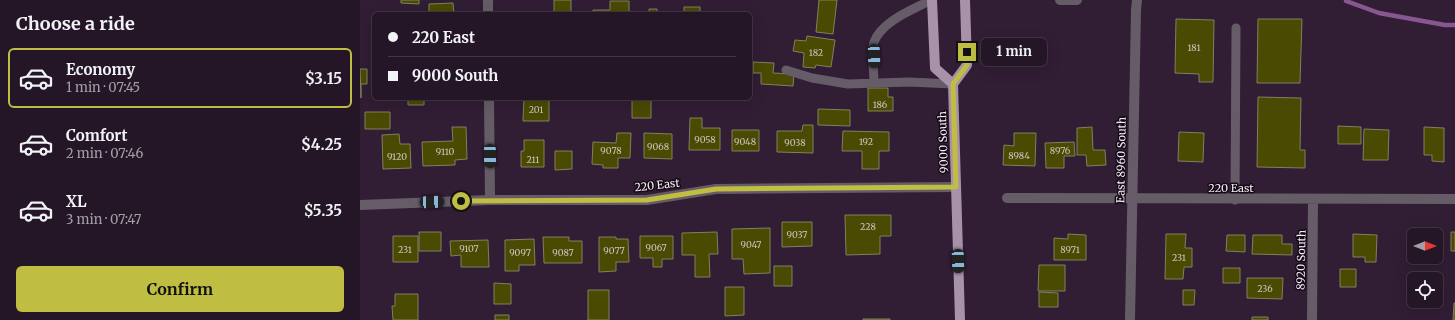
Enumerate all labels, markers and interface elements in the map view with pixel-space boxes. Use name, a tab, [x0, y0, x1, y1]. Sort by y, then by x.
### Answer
text: Choose a ride	[16, 12, 135, 35]
text: 220 East	[412, 28, 475, 47]
callout: 1 min	[981, 38, 1047, 66]
house number: 181	[1188, 42, 1200, 53]
route end	[958, 43, 976, 61]
text: 1 min	[996, 43, 1032, 60]
car	[868, 44, 880, 68]
house number: 182	[809, 47, 823, 58]
icon: car	[18, 60, 54, 96]
text: Economy	[66, 60, 135, 79]
text: 9000 South	[412, 66, 498, 85]
text: $3.15	[305, 69, 342, 88]
text: 1 min · 07:45	[66, 79, 140, 96]
house number: 186	[873, 99, 888, 110]
house number: 201	[529, 104, 543, 115]
street label: 9000 South	[935, 110, 951, 173]
street label: East 8960 South	[1113, 116, 1129, 203]
icon: car	[18, 126, 54, 162]
text: Comfort	[66, 126, 127, 145]
house number: 9058	[694, 134, 716, 145]
text: $4.25	[301, 135, 342, 154]
house number: 9048	[734, 136, 756, 147]
house number: 192	[859, 136, 873, 147]
house number: 9038	[784, 137, 806, 148]
house number: 9068	[647, 141, 669, 152]
car	[484, 144, 496, 168]
text: 2 min · 07:46	[66, 145, 143, 162]
house number: 9078	[600, 145, 622, 156]
house number: 8976	[1050, 145, 1071, 156]
house number: 9110	[436, 146, 454, 157]
house number: 8984	[1008, 150, 1030, 161]
house number: 9120	[387, 151, 407, 162]
house number: 211	[527, 154, 539, 165]
street label: 220 East	[634, 176, 681, 194]
street label: 220 East	[1208, 181, 1254, 195]
icon: car	[18, 192, 54, 228]
text: XL	[66, 192, 87, 211]
route start	[452, 192, 470, 210]
car	[420, 196, 444, 208]
text: $5.35	[304, 201, 342, 220]
text: 3 min · 07:47	[66, 211, 141, 228]
house number: 228	[860, 221, 876, 232]
north arrow	[1407, 228, 1443, 264]
map controls	[1407, 228, 1443, 308]
house number: 9037	[787, 229, 807, 240]
street label: 8920 South	[1293, 229, 1309, 290]
house number: 9047	[741, 239, 761, 250]
house number: 9067	[645, 242, 667, 253]
house number: 9107	[459, 243, 479, 254]
house number: 231	[398, 244, 412, 255]
house number: 8971	[1060, 244, 1080, 255]
house number: 9077	[603, 245, 625, 256]
house number: 9097	[509, 247, 531, 258]
house number: 9087	[552, 247, 574, 258]
car	[952, 249, 964, 273]
house number: 231	[1172, 252, 1186, 263]
button: Confirm	[16, 266, 344, 312]
button: locate	[1407, 272, 1443, 308]
house number: 236	[1257, 283, 1273, 294]

